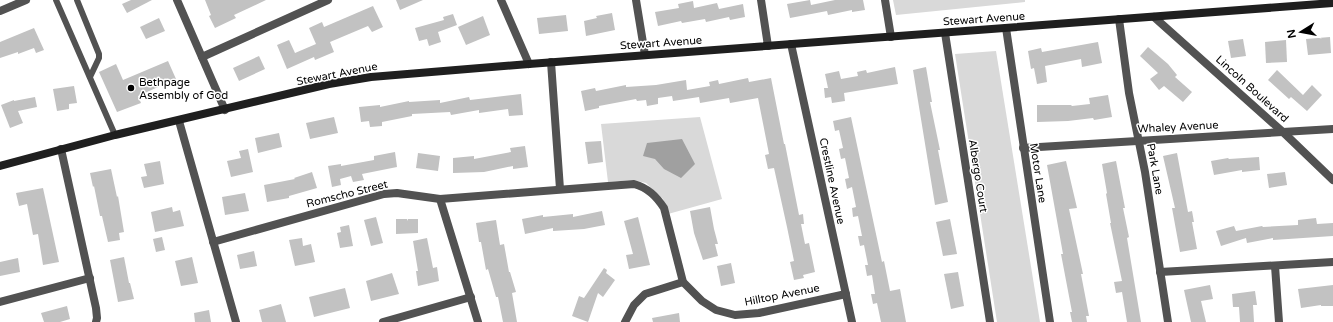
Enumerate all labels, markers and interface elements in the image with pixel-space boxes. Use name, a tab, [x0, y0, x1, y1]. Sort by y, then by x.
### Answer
street label: Stewart Avenue	[942, 10, 1026, 28]
north arrow	[1281, 12, 1321, 52]
text: N	[1284, 28, 1299, 39]
street label: Stewart Avenue	[619, 34, 703, 52]
street label: Lincoln Boulevard	[1213, 53, 1291, 125]
street label: Stewart Avenue	[295, 60, 379, 88]
place label: Bethpage Assembly of God	[139, 76, 228, 102]
marker: Bethpage Assembly of God	[126, 83, 136, 93]
street label: Whaley Avenue	[1137, 118, 1219, 136]
street label: Crestline Avenue	[817, 137, 847, 225]
street label: Albergo Court	[966, 139, 990, 213]
street label: Motor Lane	[1027, 142, 1049, 204]
street label: Park Lane	[1144, 142, 1166, 196]
street label: Romscho Street	[305, 178, 389, 210]
street label: Hilltop Avenue	[743, 281, 821, 309]

